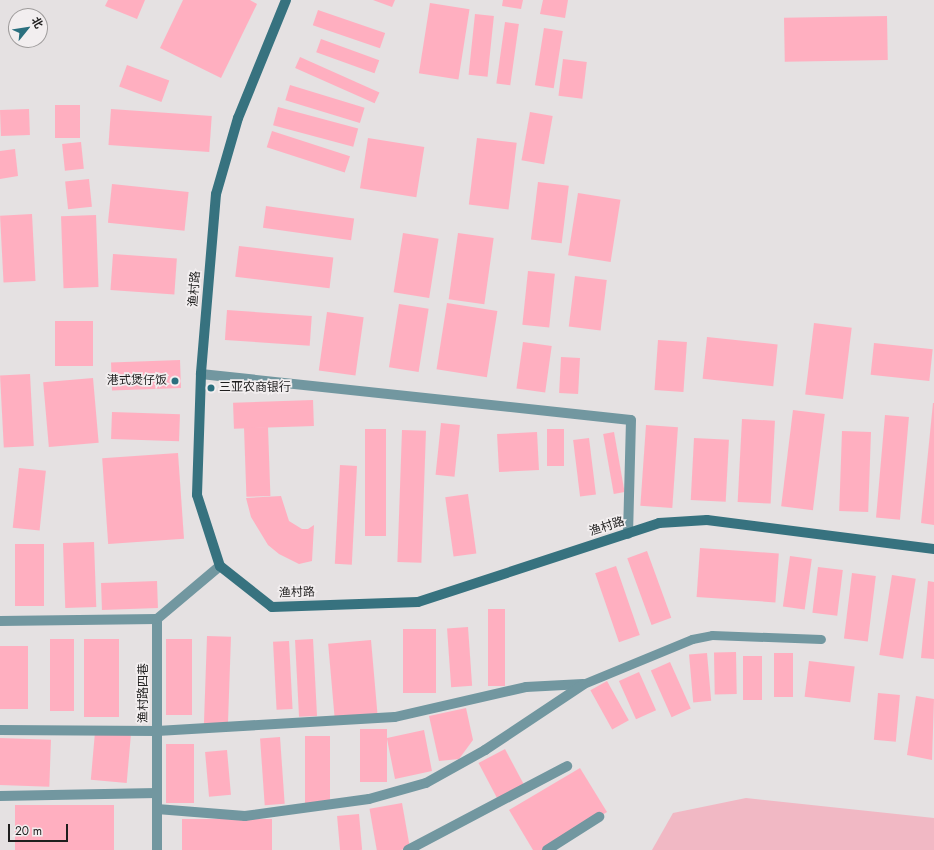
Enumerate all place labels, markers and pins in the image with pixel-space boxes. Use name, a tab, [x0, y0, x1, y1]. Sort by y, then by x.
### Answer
place label: 港式煲仔饭	[107, 374, 167, 388]
marker: 港式煲仔饭	[170, 376, 180, 386]
place label: 三亚农商银行	[219, 381, 291, 395]
marker: 三亚农商银行	[206, 383, 216, 393]

